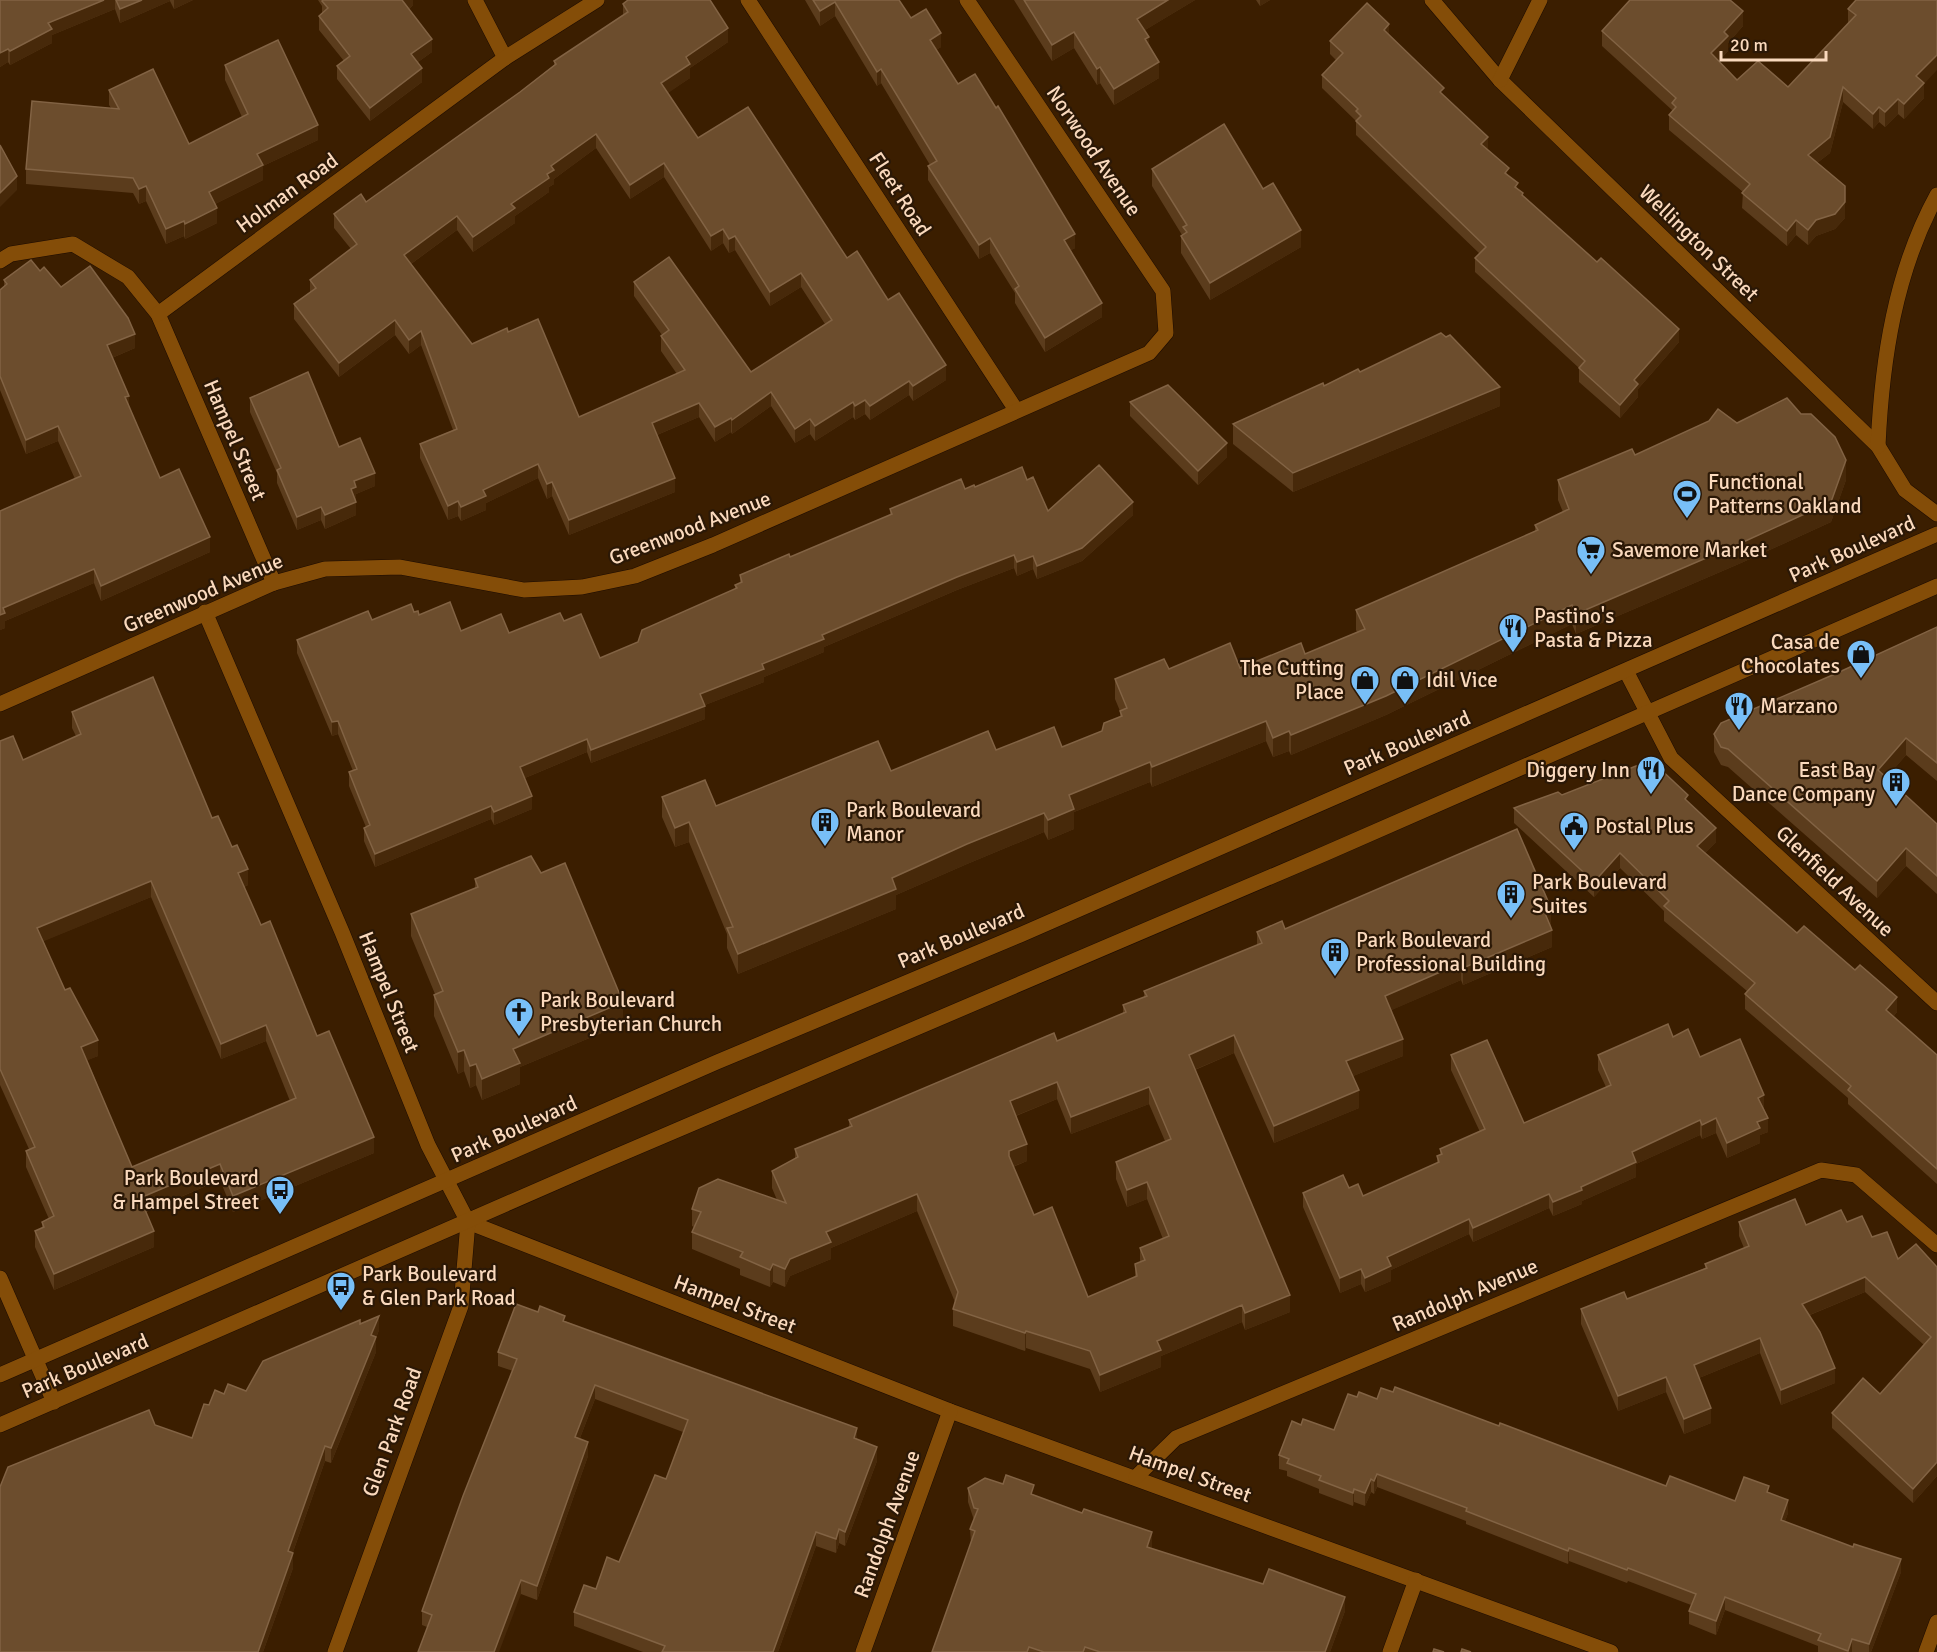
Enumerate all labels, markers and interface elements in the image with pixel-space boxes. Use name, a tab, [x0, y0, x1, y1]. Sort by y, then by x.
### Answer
scale bar	[1721, 24, 1826, 62]
text: 20 m	[1730, 34, 1768, 56]
street label: Norwood Avenue	[1041, 81, 1147, 221]
street label: Holman Road	[231, 147, 343, 239]
street label: Fleet Road	[863, 147, 937, 241]
street label: Wellington Street	[1634, 179, 1764, 307]
street label: Hampel Street	[198, 376, 272, 504]
place label: Functional Patterns Oakland	[1708, 469, 1862, 519]
sports icon: Functional Patterns Oakland	[1671, 478, 1703, 520]
street label: Greenwood Avenue	[605, 485, 775, 571]
street label: Park Boulevard	[1785, 510, 1919, 588]
supermarket icon: Savemore Market	[1575, 534, 1607, 576]
place label: Savemore Market	[1612, 537, 1767, 563]
street label: Greenwood Avenue	[119, 548, 287, 638]
place label: Pastino's Pasta & Pizza	[1534, 603, 1653, 653]
restaurant icon: Pastino's Pasta & Pizza	[1497, 612, 1529, 654]
place label: Casa de Chocolates	[1741, 629, 1840, 679]
shop icon: Casa de Chocolates	[1845, 638, 1877, 680]
place label: The Cutting Place	[1240, 655, 1344, 705]
shop icon: The Cutting Place	[1349, 664, 1381, 706]
shop icon: Idil Vice	[1389, 664, 1421, 706]
place label: Idil Vice	[1426, 667, 1498, 693]
restaurant icon: Marzano	[1723, 690, 1755, 732]
place label: Marzano	[1760, 693, 1838, 719]
street label: Park Boulevard	[1340, 705, 1474, 781]
restaurant icon: Diggery Inn	[1635, 754, 1667, 796]
place label: Diggery Inn	[1526, 757, 1630, 783]
place label: East Bay Dance Company	[1732, 757, 1875, 807]
building icon: East Bay Dance Company	[1880, 766, 1912, 808]
place label: Park Boulevard Manor	[846, 797, 981, 847]
building icon: Park Boulevard Manor	[809, 806, 841, 848]
public building icon: Postal Plus	[1558, 810, 1590, 852]
place label: Postal Plus	[1595, 813, 1694, 839]
street label: Glenfield Avenue	[1771, 820, 1899, 942]
place label: Park Boulevard Suites	[1532, 869, 1667, 919]
building icon: Park Boulevard Suites	[1495, 878, 1527, 920]
street label: Park Boulevard	[894, 898, 1028, 974]
street label: Hampel Street	[353, 927, 425, 1057]
place label: Park Boulevard Professional Building	[1356, 927, 1546, 977]
building icon: Park Boulevard Professional Building	[1319, 936, 1351, 978]
place label: Park Boulevard Presbyterian Church	[540, 987, 722, 1037]
church icon: Park Boulevard Presbyterian Church	[503, 996, 535, 1038]
street label: Park Boulevard	[447, 1090, 581, 1168]
place label: Park Boulevard & Hampel Street	[113, 1165, 259, 1215]
bus stop icon: Park Boulevard & Hampel Street	[264, 1174, 296, 1216]
street label: Randolph Avenue	[1388, 1253, 1542, 1337]
place label: Park Boulevard & Glen Park Road	[362, 1261, 516, 1311]
street label: Hampel Street	[670, 1269, 800, 1339]
bus stop icon: Park Boulevard & Glen Park Road	[325, 1270, 357, 1312]
street label: Park Boulevard	[18, 1328, 152, 1404]
street label: Glen Park Road	[357, 1364, 427, 1500]
street label: Hampel Street	[1125, 1440, 1255, 1508]
street label: Randolph Avenue	[848, 1446, 926, 1602]

